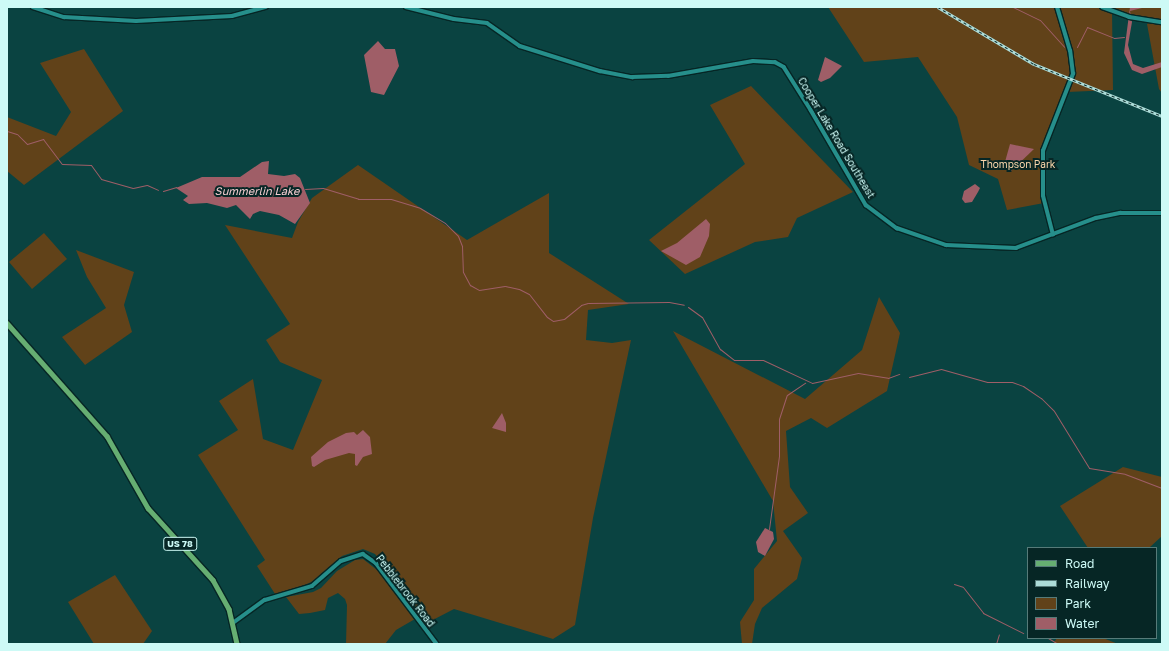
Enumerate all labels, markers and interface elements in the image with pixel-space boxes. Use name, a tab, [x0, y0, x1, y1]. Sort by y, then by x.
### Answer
street label: Cooper Lake Road Southeast	[795, 75, 877, 201]
park label: Thompson Park	[981, 159, 1055, 171]
water label: Summerlin Lake	[215, 184, 299, 198]
road number: US 78	[163, 537, 197, 551]
legend	[1027, 547, 1157, 639]
street label: Pebblebrook Road	[373, 553, 437, 629]
text: Road	[1065, 556, 1094, 571]
text: Railway	[1065, 576, 1110, 591]
text: Park	[1065, 596, 1091, 611]
text: Water	[1065, 616, 1099, 631]

